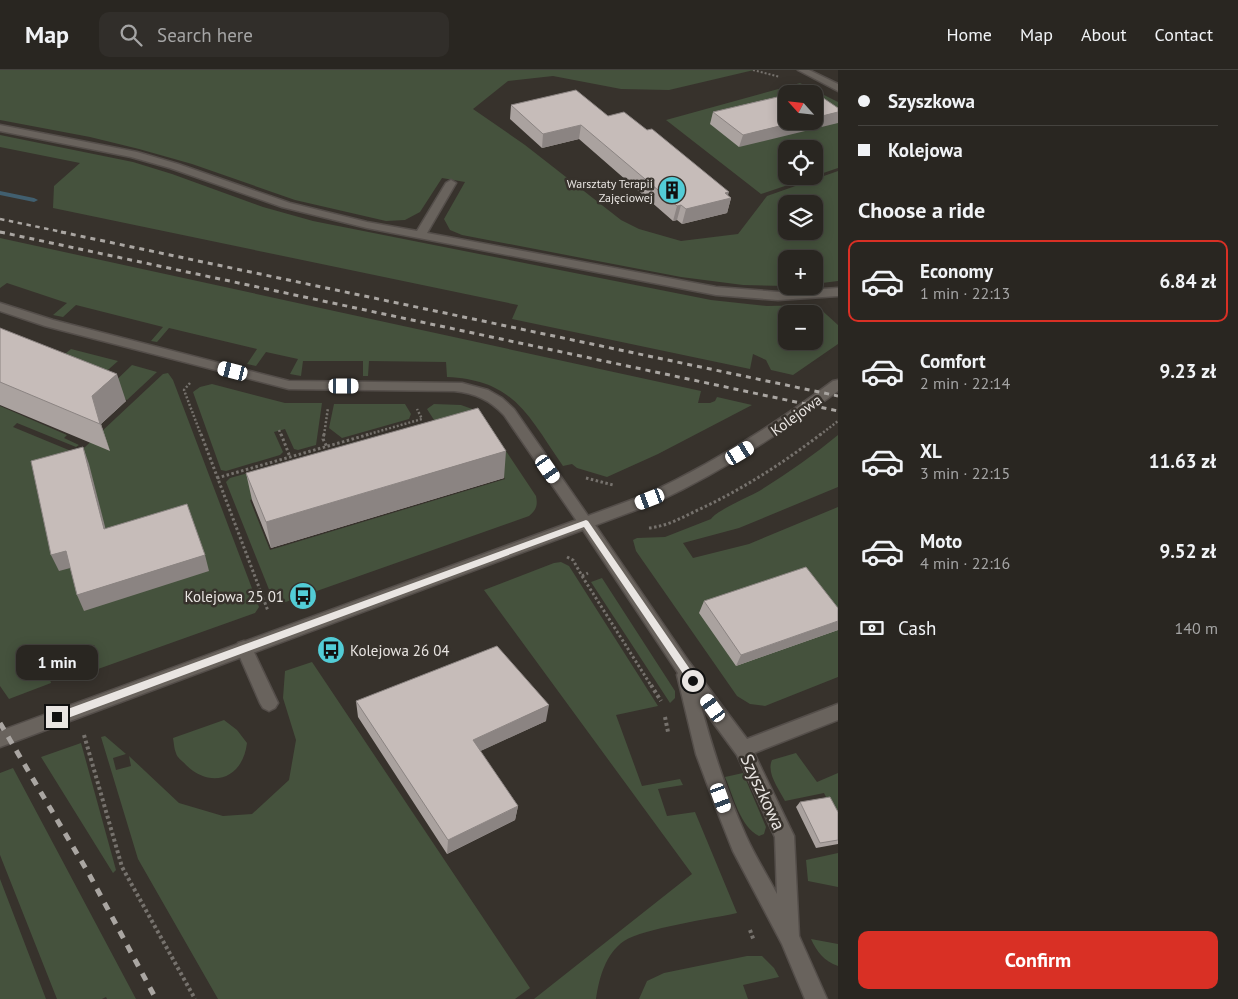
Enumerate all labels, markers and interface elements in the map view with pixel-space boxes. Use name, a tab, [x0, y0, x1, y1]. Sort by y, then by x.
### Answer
search box	[99, 12, 449, 57]
text: Map	[25, 19, 69, 50]
icon: search	[117, 21, 145, 49]
text: Search here	[157, 23, 253, 47]
text: Home	[946, 23, 992, 46]
text: Map	[1020, 23, 1053, 46]
text: About	[1081, 23, 1127, 46]
text: Contact	[1155, 23, 1213, 46]
north arrow	[778, 85, 822, 130]
map controls	[778, 85, 823, 350]
text: Szyszkowa	[888, 89, 975, 113]
text: Kolejowa	[888, 138, 963, 162]
button: locate	[778, 140, 823, 185]
building icon: Warsztaty Terapii Zajęciowej	[657, 175, 687, 205]
place label: Warsztaty Terapii Zajęciowej	[567, 176, 653, 205]
button: layers	[778, 195, 823, 240]
text: Choose a ride	[858, 196, 985, 224]
button: +	[778, 250, 823, 295]
icon: car	[860, 259, 905, 304]
text: Economy	[920, 259, 993, 283]
text: 6.84 zł	[1159, 269, 1216, 293]
text: 1 min · 22:13	[920, 283, 1010, 303]
button: −	[778, 305, 823, 350]
icon: car	[860, 349, 905, 394]
text: Comfort	[920, 349, 986, 373]
text: 9.23 zł	[1159, 359, 1216, 383]
car	[216, 360, 249, 382]
text: 2 min · 22:14	[920, 373, 1010, 393]
car	[329, 379, 359, 394]
street label: Kolejowa	[767, 390, 825, 440]
car	[723, 439, 756, 467]
icon: car	[860, 439, 905, 484]
text: XL	[920, 439, 942, 463]
text: 11.63 zł	[1149, 449, 1216, 473]
car	[533, 452, 562, 486]
text: 3 min · 22:15	[920, 463, 1010, 483]
car	[633, 487, 666, 511]
icon: car	[860, 529, 905, 574]
text: Moto	[920, 529, 962, 553]
text: 9.52 zł	[1159, 539, 1216, 563]
text: 4 min · 22:16	[920, 553, 1010, 573]
bus stop icon: Kolejowa 25 01	[288, 581, 318, 611]
place label: Kolejowa 25 01	[184, 587, 284, 606]
icon: cash	[858, 614, 886, 642]
text: Cash	[898, 616, 936, 640]
text: 140 m	[1175, 618, 1218, 638]
bus stop icon: Kolejowa 26 04	[316, 635, 346, 665]
place label: Kolejowa 26 04	[350, 641, 450, 660]
callout: 1 min	[16, 644, 98, 680]
text: 1 min	[37, 652, 77, 672]
route start	[682, 670, 704, 692]
car	[698, 691, 727, 725]
route end	[46, 706, 68, 728]
street label: Szyszkowa	[735, 750, 791, 834]
car	[708, 781, 733, 815]
button: Confirm	[858, 931, 1218, 989]

